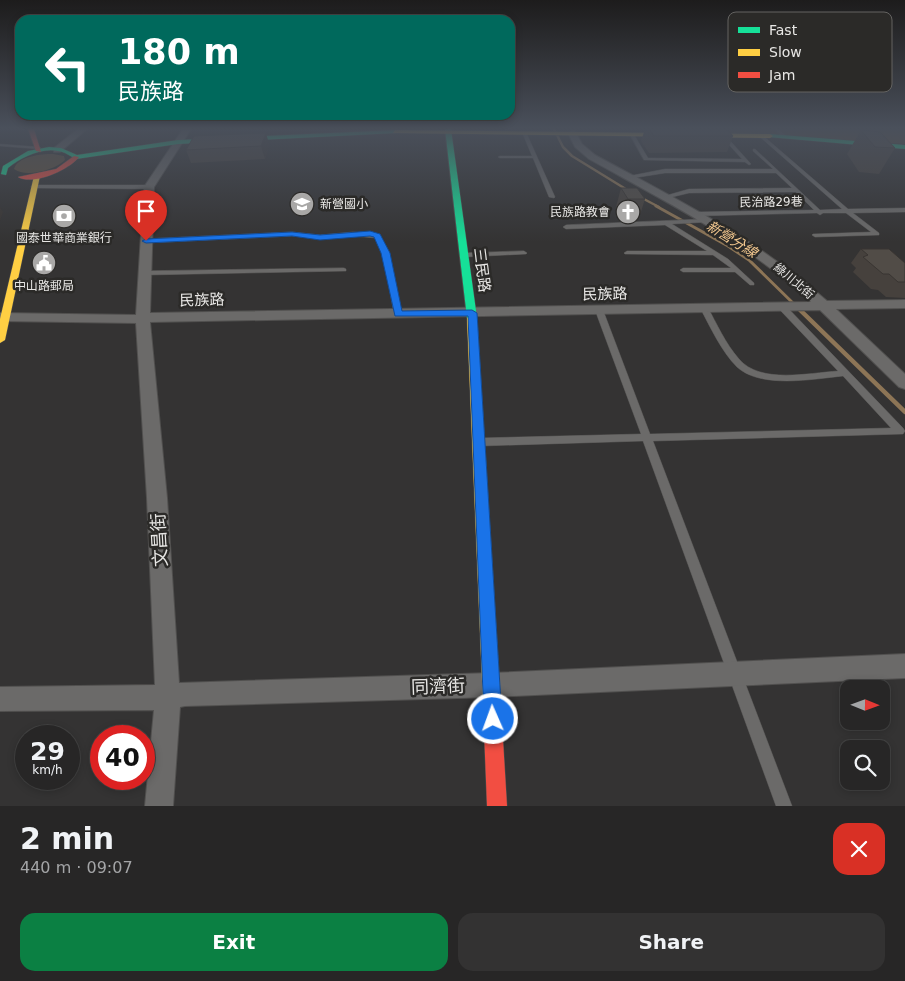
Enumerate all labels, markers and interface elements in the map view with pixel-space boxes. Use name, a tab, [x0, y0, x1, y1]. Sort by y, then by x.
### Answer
legend	[728, 12, 892, 92]
text: Fast	[769, 22, 798, 38]
text: 180 m	[118, 32, 240, 72]
icon: left	[35, 35, 100, 100]
text: Slow	[769, 44, 802, 60]
text: Jam	[768, 67, 795, 83]
text: 民族路	[118, 79, 184, 104]
pin	[125, 190, 167, 241]
school or university icon: 新營國小	[289, 191, 315, 217]
street label: 民治路29巷	[739, 194, 803, 210]
icon: arrive	[132, 197, 160, 225]
place label: 新營國小	[320, 197, 368, 211]
church icon: 民族路教會	[615, 199, 641, 225]
bank icon: 國泰世華商業銀行	[51, 203, 77, 229]
place label: 民族路教會	[550, 205, 610, 219]
water label: 新營分線	[704, 217, 762, 262]
place label: 國泰世華商業銀行	[16, 231, 112, 245]
street label: 三民路	[470, 247, 494, 293]
public building icon: 中山路郵局	[31, 250, 57, 276]
street label: 綠川北街	[771, 260, 817, 302]
place label: 中山路郵局	[14, 279, 74, 293]
street label: 民族路	[582, 285, 628, 303]
street label: 民族路	[179, 291, 225, 309]
street label: 文昌街	[147, 512, 171, 568]
street label: 同濟街	[411, 675, 465, 697]
north arrow	[840, 680, 890, 730]
map controls	[840, 680, 890, 790]
position arrow	[466, 692, 518, 744]
speed limit sign: 40	[90, 725, 155, 790]
text: 29	[30, 737, 65, 766]
button: search	[840, 740, 890, 790]
text: km/h	[32, 763, 63, 777]
text: 2 min	[20, 821, 114, 856]
button: close	[833, 823, 885, 875]
text: 440 m · 09:07	[20, 858, 133, 877]
button: Exit	[20, 913, 448, 971]
button: Share	[458, 913, 885, 971]

